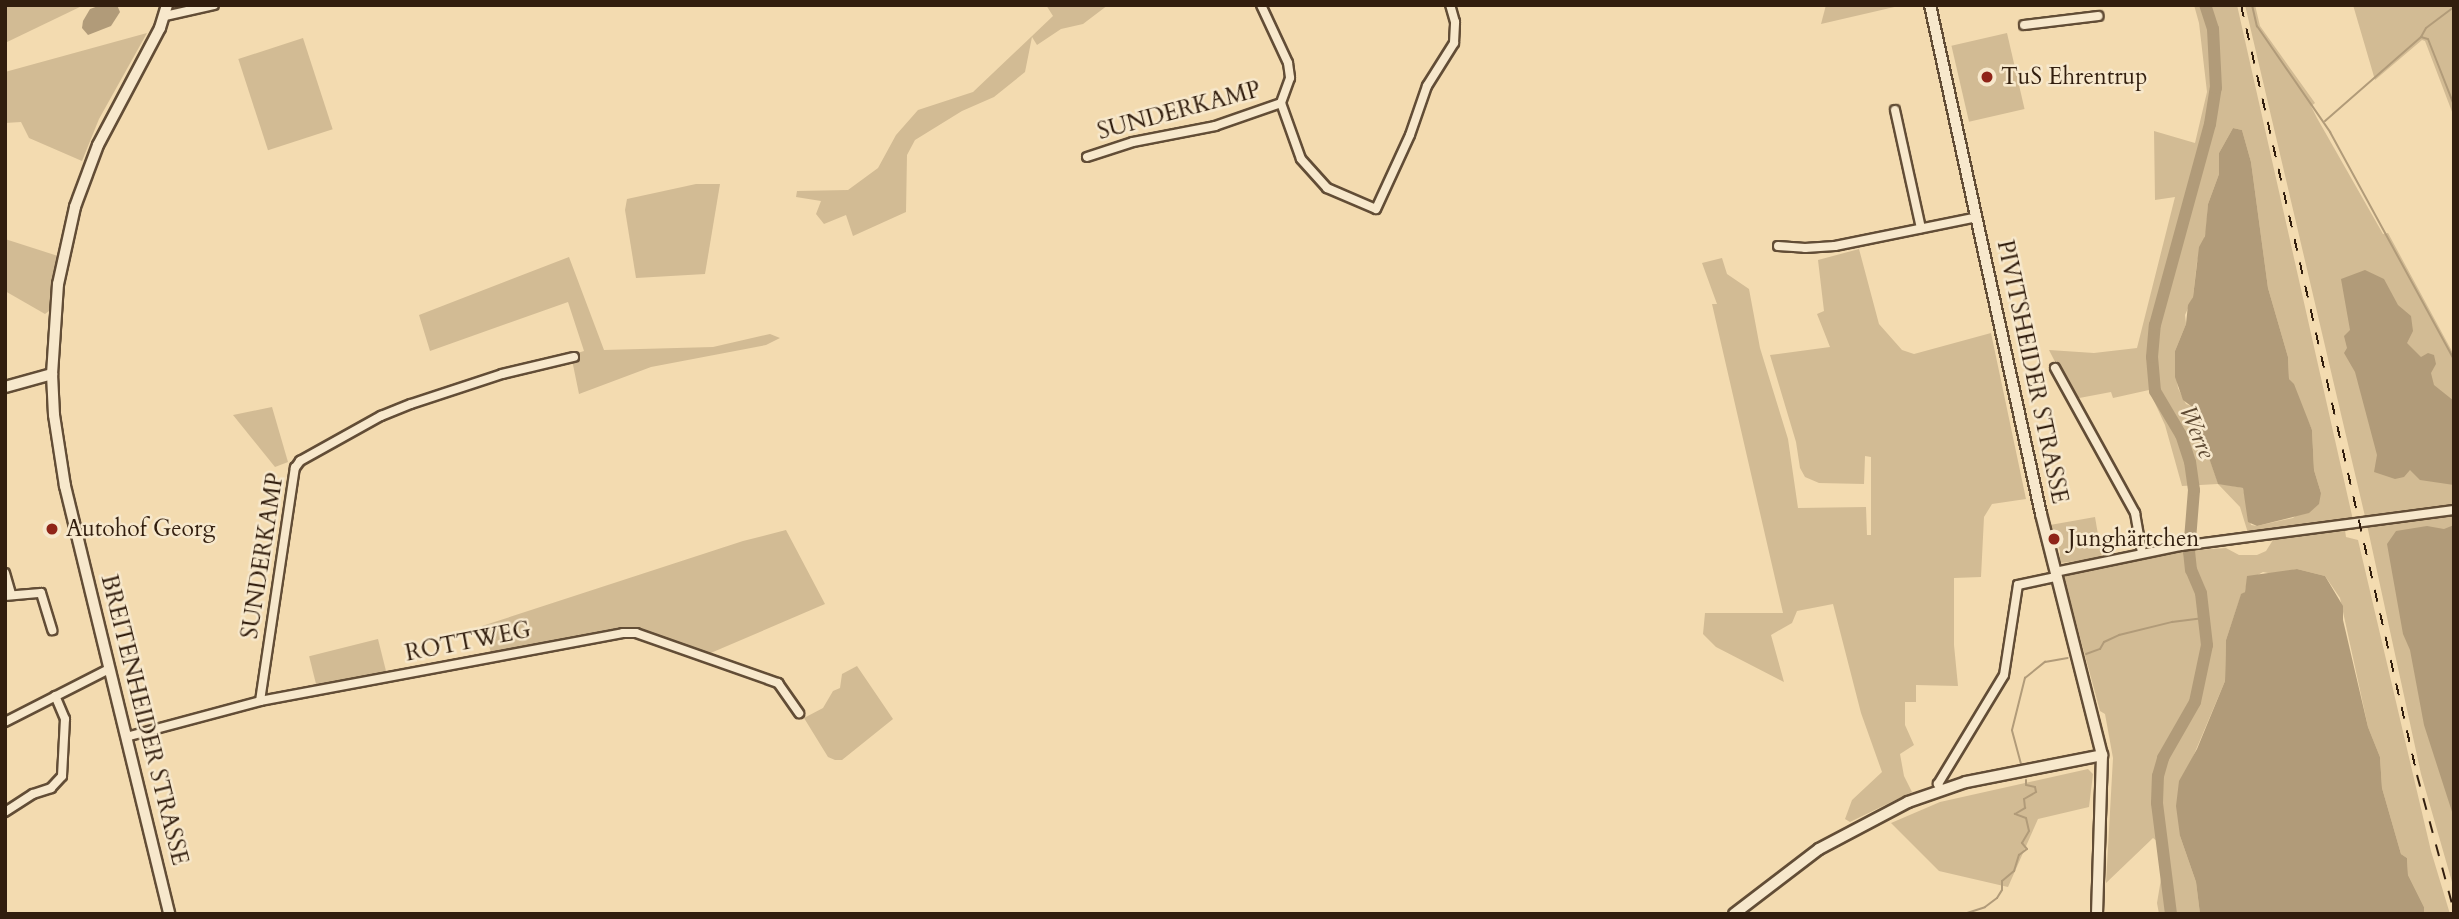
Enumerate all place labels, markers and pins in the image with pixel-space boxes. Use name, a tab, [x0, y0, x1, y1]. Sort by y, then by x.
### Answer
place label: TuS Ehrentrup	[2001, 63, 2147, 91]
marker: TuS Ehrentrup	[1979, 69, 1995, 85]
place label: Autohof Georg	[66, 515, 215, 543]
marker: Autohof Georg	[44, 521, 60, 537]
place label: Junghärtchen	[2068, 525, 2199, 553]
marker: Junghärtchen	[2046, 531, 2062, 547]

